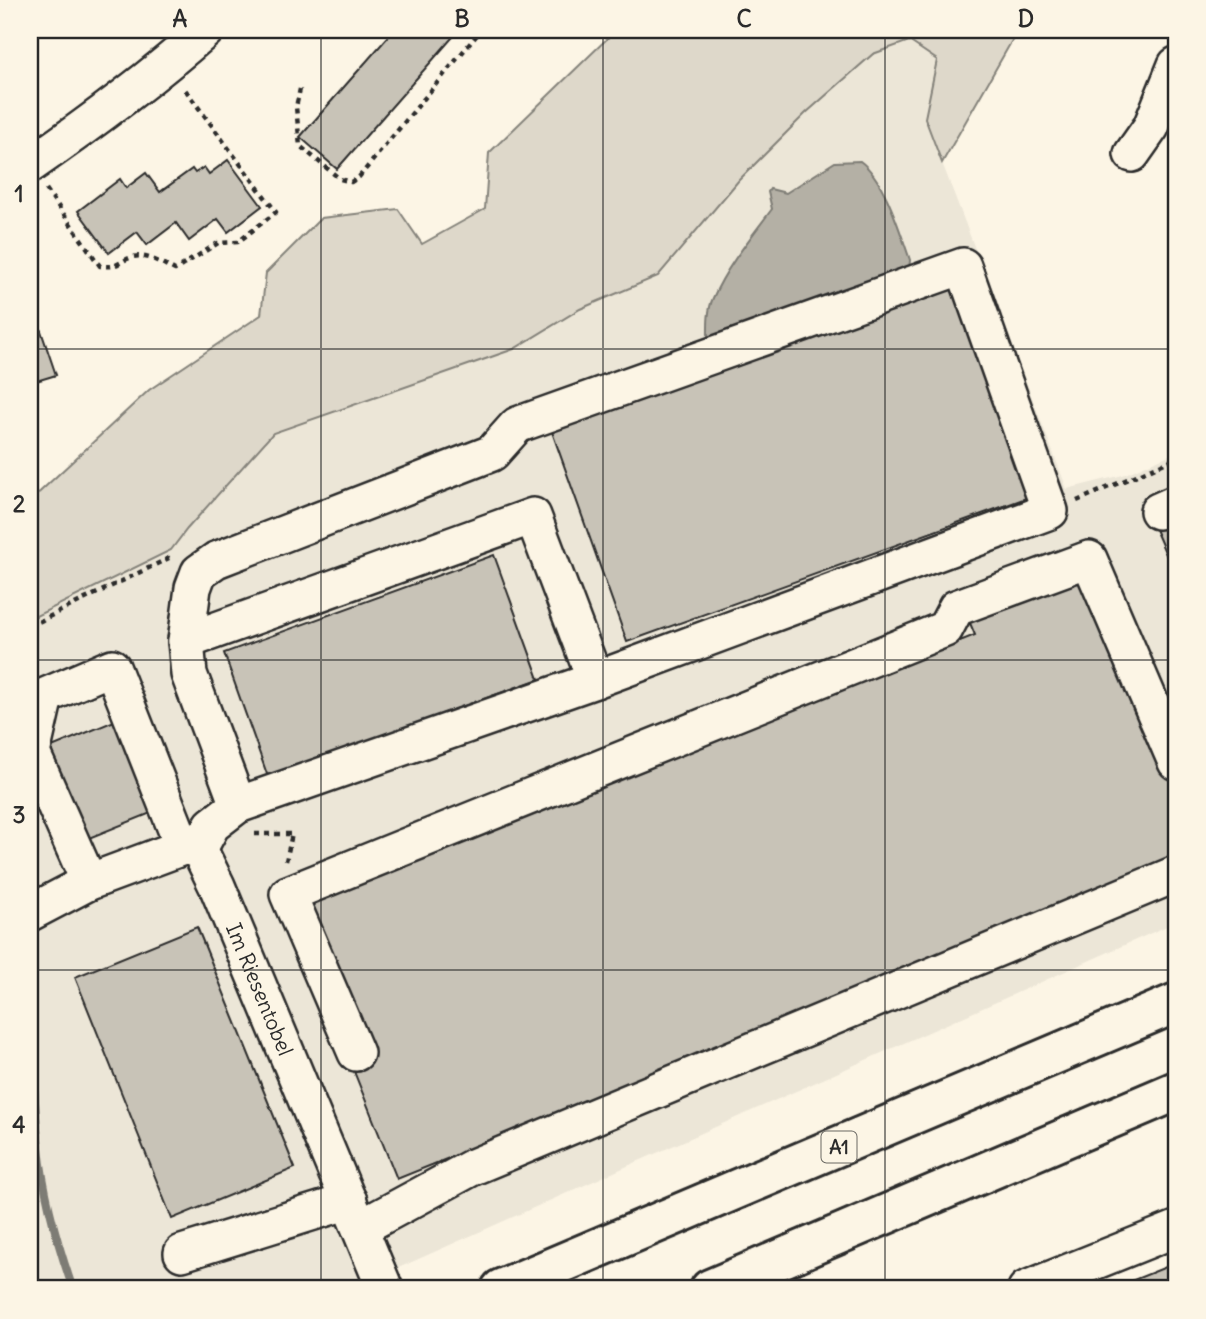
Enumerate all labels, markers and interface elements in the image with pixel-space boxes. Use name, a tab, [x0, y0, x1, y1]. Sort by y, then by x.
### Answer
text: A	[173, 4, 188, 33]
text: B	[454, 4, 470, 33]
text: C	[736, 4, 752, 33]
text: D	[1018, 4, 1034, 33]
text: 1	[14, 179, 24, 208]
text: 2	[13, 489, 26, 518]
text: 3	[12, 800, 26, 829]
street label: Im Riesentobel	[220, 919, 300, 1060]
text: 4	[12, 1110, 26, 1139]
road number: A1	[822, 1132, 856, 1162]

